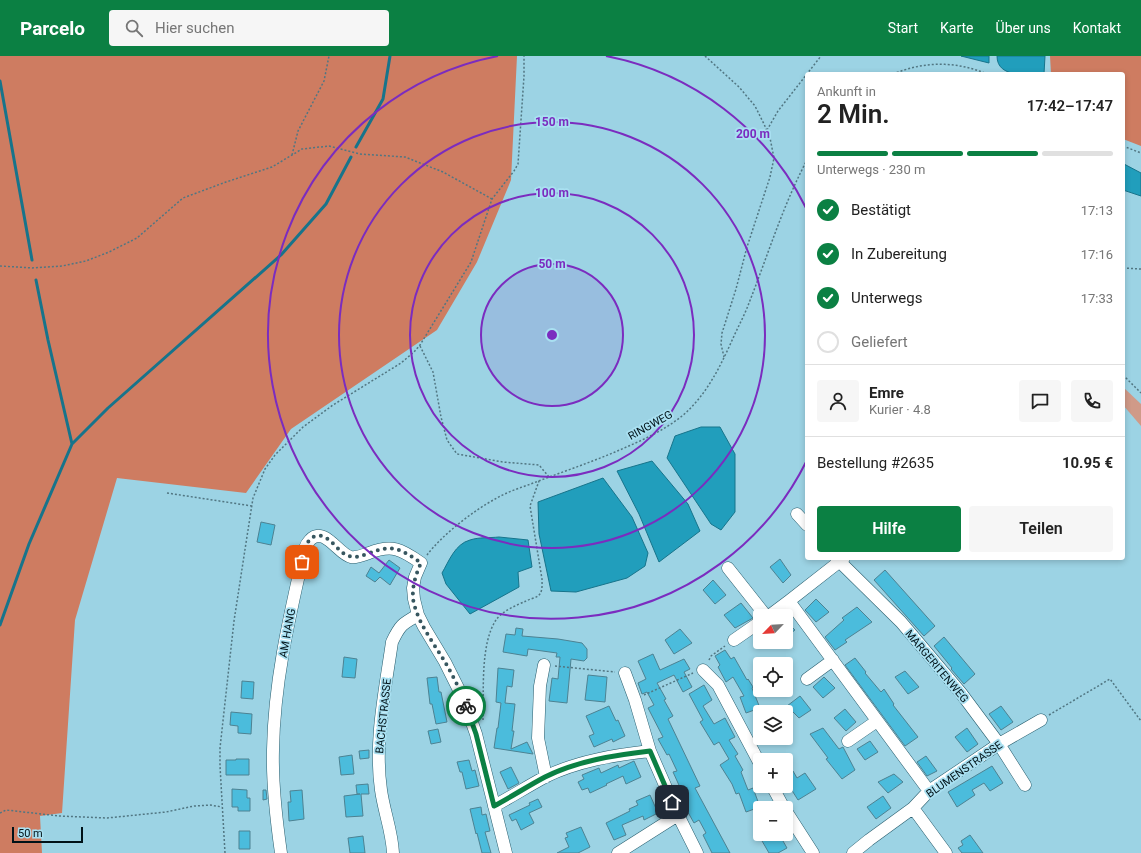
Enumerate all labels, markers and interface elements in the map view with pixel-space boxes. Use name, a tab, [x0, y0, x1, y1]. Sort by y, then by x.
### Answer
search box	[109, 10, 389, 46]
text: Parcelo	[20, 17, 85, 40]
icon: search	[123, 17, 145, 39]
text: Hier suchen	[155, 19, 234, 37]
text: Start	[888, 20, 918, 36]
text: Karte	[940, 20, 974, 36]
text: Über uns	[996, 20, 1051, 36]
text: Kontakt	[1073, 20, 1121, 36]
text: Ankunft in	[817, 84, 876, 99]
text: 17:42–17:47	[1027, 97, 1113, 115]
text: 2 Min.	[817, 99, 890, 129]
text: 150 m	[535, 115, 569, 129]
text: 200 m	[736, 127, 770, 141]
text: Unterwegs · 230 m	[817, 162, 925, 177]
text: 100 m	[535, 186, 569, 200]
icon: check	[817, 199, 839, 221]
text: Bestätigt	[851, 201, 911, 219]
text: 17:13	[1081, 203, 1113, 218]
icon: check	[817, 243, 839, 265]
text: In Zubereitung	[851, 245, 947, 263]
text: 17:16	[1081, 247, 1113, 262]
text: 50 m	[538, 257, 566, 271]
icon: check	[817, 287, 839, 309]
text: Unterwegs	[851, 289, 922, 307]
text: 17:33	[1081, 291, 1113, 306]
centre of rings	[545, 328, 559, 342]
text: Geliefert	[851, 333, 908, 351]
button: person	[817, 380, 859, 422]
button: chat	[1019, 380, 1061, 422]
button: phone	[1071, 380, 1113, 422]
text: Emre	[869, 384, 904, 402]
text: Kurier · 4.8	[869, 402, 931, 417]
street label: RINGWEG	[626, 408, 675, 443]
text: Bestellung #2635	[817, 454, 934, 472]
text: 10.95 €	[1062, 454, 1113, 472]
button: Hilfe	[817, 506, 961, 552]
button: Teilen	[969, 506, 1113, 552]
pin	[285, 545, 319, 579]
icon: bag	[291, 551, 313, 573]
street label: AM HANG	[277, 607, 298, 659]
north arrow	[753, 609, 793, 649]
map controls	[753, 609, 793, 841]
street label: MARGERITENWEG	[902, 627, 971, 705]
button: locate	[753, 657, 793, 697]
street label: BACHSTRASSE	[373, 678, 394, 754]
courier	[446, 686, 486, 726]
icon: bike	[455, 695, 477, 717]
button: layers	[753, 705, 793, 745]
street label: BLUMENSTRASSE	[924, 738, 1005, 800]
button: +	[753, 753, 793, 793]
pin	[655, 785, 689, 819]
icon: home	[661, 791, 683, 813]
button: −	[753, 801, 793, 841]
scale bar	[12, 825, 83, 844]
text: 50 m	[18, 827, 43, 840]

